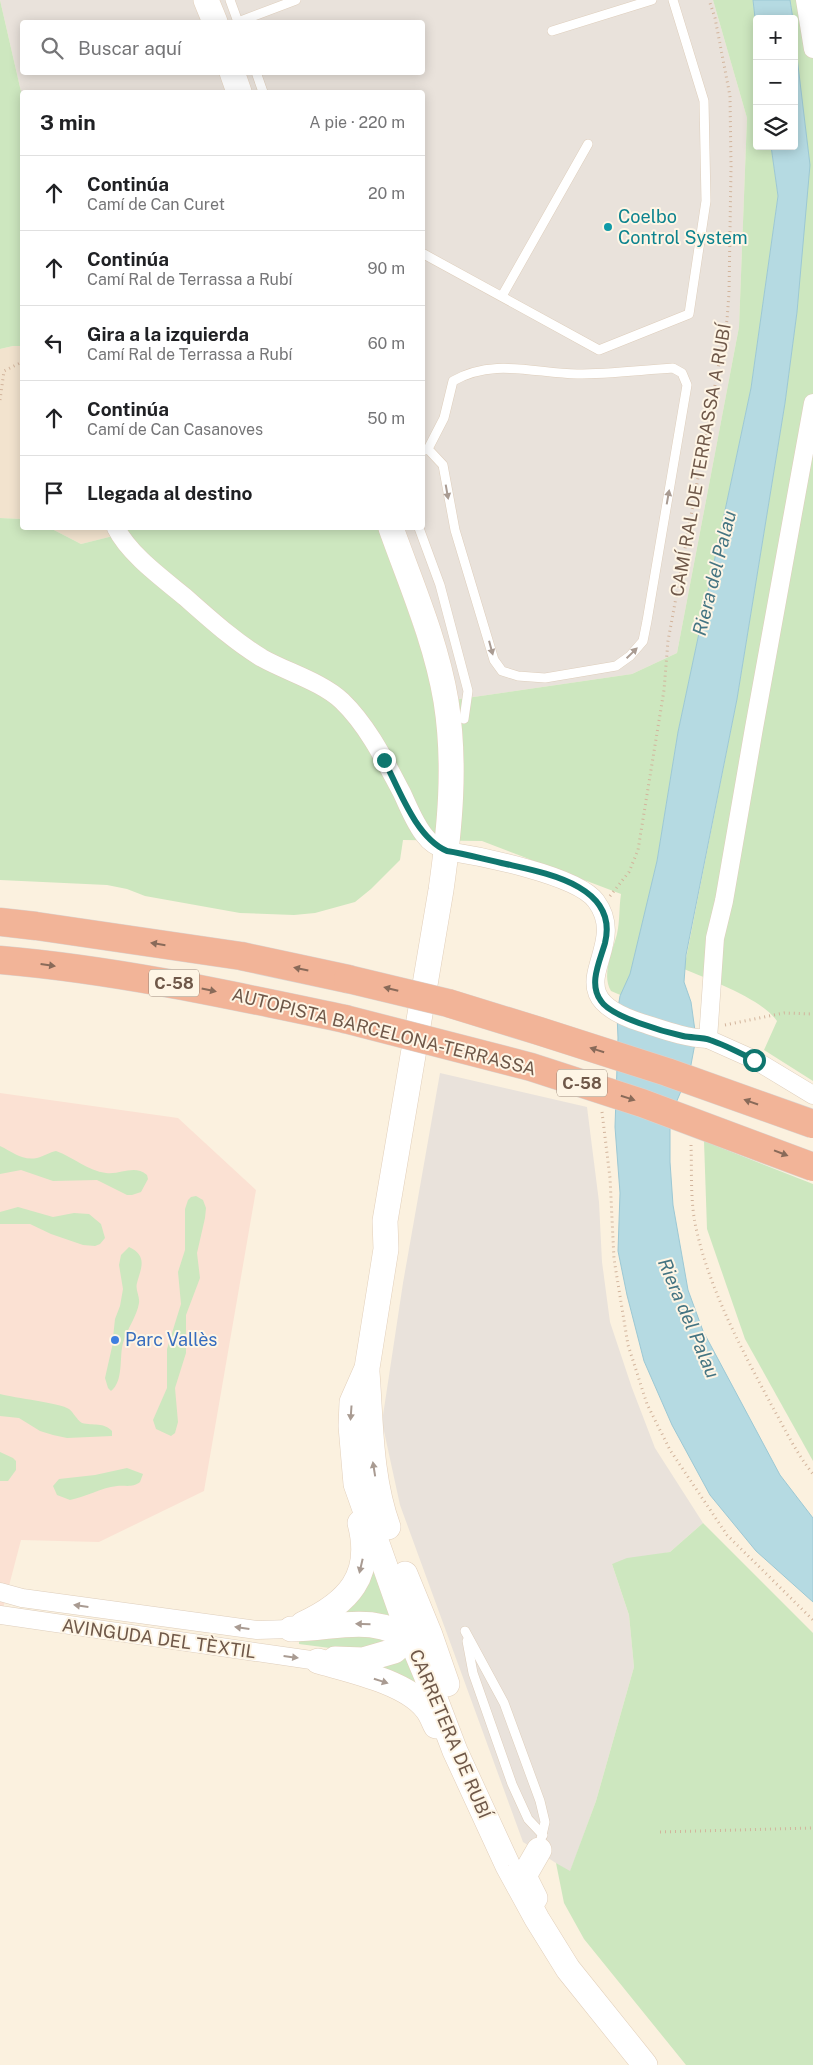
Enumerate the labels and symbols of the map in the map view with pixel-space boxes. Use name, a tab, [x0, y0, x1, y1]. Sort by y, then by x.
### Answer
place label: Coelbo Control System	[618, 206, 748, 248]
marker: Coelbo Control System	[602, 221, 614, 233]
street label: CAMÍ RAL DE TERRASSA A RUBÍ	[665, 321, 735, 598]
one-way arrow	[444, 484, 452, 500]
one-way arrow	[664, 489, 672, 505]
water label: Riera del Palau	[688, 508, 740, 638]
one-way arrow	[487, 640, 495, 655]
one-way arrow	[625, 647, 637, 659]
route end	[373, 749, 396, 772]
one-way arrow	[150, 940, 166, 948]
one-way arrow	[41, 961, 57, 969]
one-way arrow	[293, 965, 308, 973]
road number: C-58	[149, 970, 199, 996]
street label: AUTOPISTA BARCELONA-TERRASSA	[230, 984, 539, 1080]
one-way arrow	[383, 985, 398, 993]
one-way arrow	[201, 986, 217, 994]
one-way arrow	[589, 1045, 604, 1053]
route start	[743, 1049, 766, 1072]
road number: C-58	[557, 1070, 607, 1096]
one-way arrow	[621, 1095, 636, 1103]
one-way arrow	[743, 1097, 758, 1105]
one-way arrow	[774, 1149, 789, 1157]
water label: Riera del Palau	[654, 1255, 724, 1381]
place label: Parc Vallès	[125, 1329, 217, 1350]
marker: Parc Vallès	[109, 1334, 121, 1346]
one-way arrow	[347, 1406, 355, 1422]
one-way arrow	[370, 1460, 378, 1476]
one-way arrow	[357, 1559, 365, 1574]
one-way arrow	[73, 1602, 89, 1610]
street label: AVINGUDA DEL TÈXTIL	[61, 1613, 258, 1663]
one-way arrow	[355, 1620, 371, 1628]
one-way arrow	[234, 1624, 250, 1632]
street label: CARRETERA DE RUBÍ	[405, 1646, 497, 1822]
one-way arrow	[283, 1653, 299, 1661]
one-way arrow	[374, 1677, 389, 1685]

